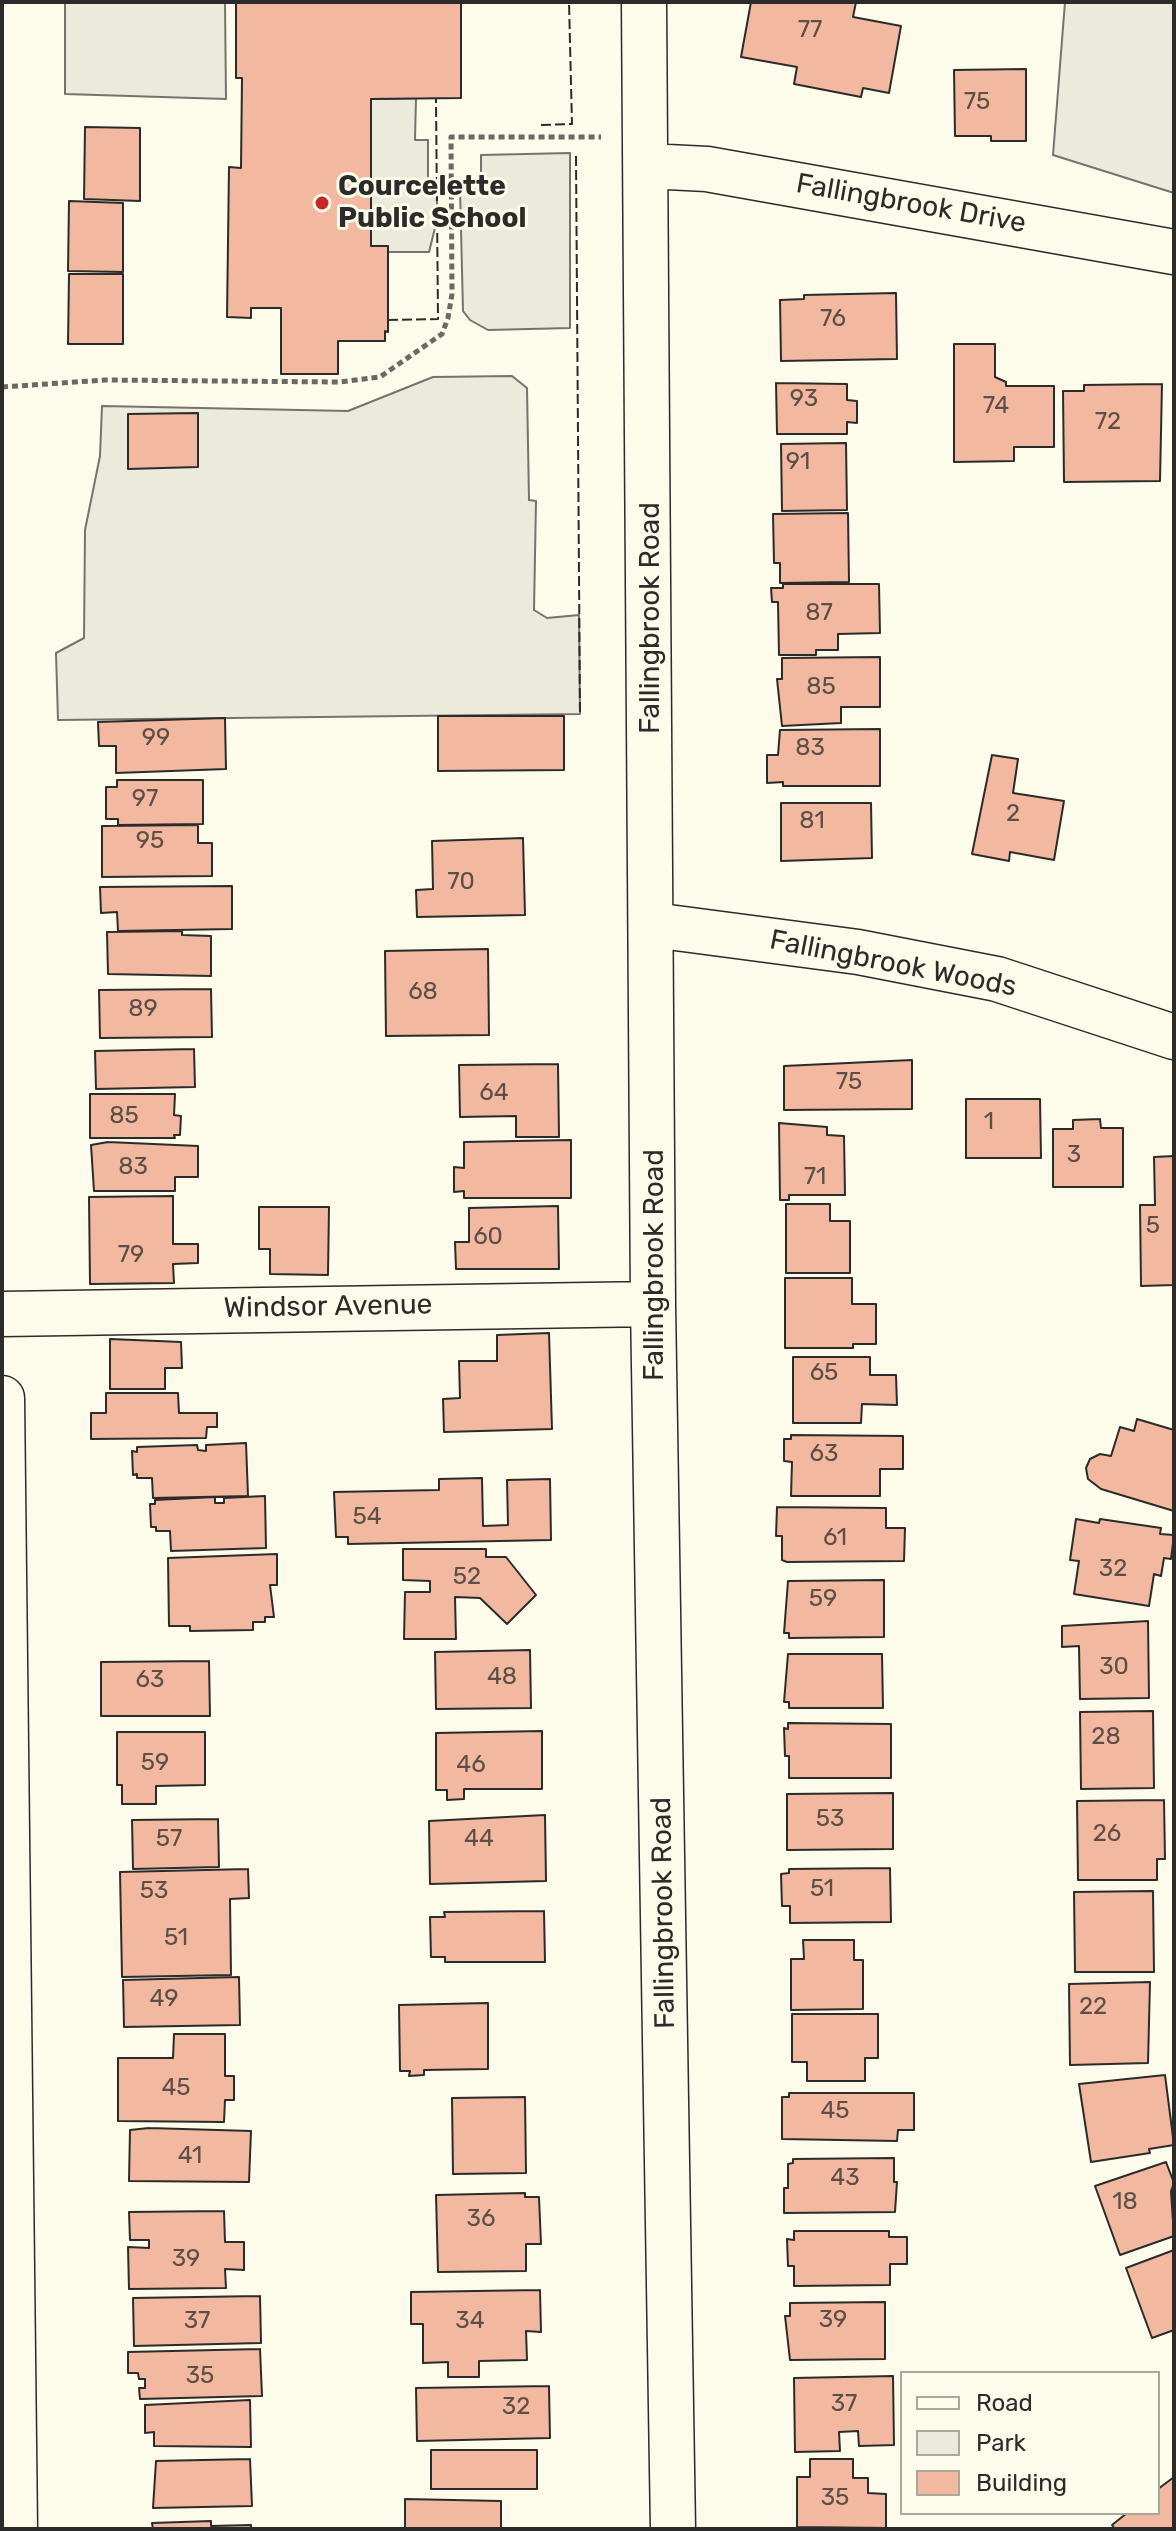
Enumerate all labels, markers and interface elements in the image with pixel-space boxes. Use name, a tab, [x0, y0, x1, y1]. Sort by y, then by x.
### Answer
house number: 77	[798, 16, 822, 44]
house number: 75	[964, 88, 990, 116]
street label: Fallingbrook Drive	[793, 167, 1029, 241]
place label: Courcelette Public School	[338, 170, 527, 236]
marker: Courcelette Public School	[313, 194, 331, 212]
house number: 76	[820, 305, 846, 333]
house number: 93	[790, 385, 818, 413]
house number: 74	[983, 392, 1009, 420]
house number: 72	[1095, 408, 1121, 436]
house number: 91	[786, 448, 810, 476]
street label: Fallingbrook Road	[634, 502, 668, 734]
house number: 87	[805, 599, 833, 627]
house number: 85	[806, 673, 836, 701]
house number: 99	[142, 724, 170, 752]
house number: 83	[795, 734, 825, 762]
house number: 97	[132, 785, 158, 813]
house number: 2	[1006, 800, 1020, 828]
house number: 81	[799, 807, 825, 835]
house number: 95	[136, 827, 164, 855]
house number: 70	[447, 868, 475, 896]
street label: Fallingbrook Woods	[767, 924, 1019, 1004]
house number: 68	[408, 978, 438, 1006]
house number: 89	[128, 995, 158, 1023]
house number: 75	[836, 1068, 862, 1096]
house number: 64	[479, 1079, 509, 1107]
house number: 85	[109, 1102, 139, 1130]
house number: 1	[984, 1108, 994, 1136]
house number: 3	[1067, 1141, 1081, 1169]
street label: Fallingbrook Road	[638, 1149, 672, 1381]
house number: 83	[118, 1153, 148, 1181]
house number: 71	[804, 1163, 826, 1191]
house number: 5	[1146, 1212, 1160, 1240]
house number: 60	[473, 1223, 503, 1251]
house number: 79	[118, 1241, 144, 1269]
street label: Windsor Avenue	[223, 1288, 433, 1326]
house number: 65	[810, 1359, 838, 1387]
house number: 63	[810, 1440, 838, 1468]
house number: 54	[352, 1503, 382, 1531]
house number: 61	[823, 1524, 847, 1552]
house number: 32	[1099, 1555, 1127, 1583]
house number: 52	[453, 1563, 481, 1591]
house number: 59	[809, 1585, 837, 1613]
house number: 30	[1099, 1653, 1129, 1681]
house number: 48	[487, 1663, 517, 1691]
house number: 63	[136, 1666, 164, 1694]
house number: 28	[1091, 1723, 1121, 1751]
house number: 59	[141, 1749, 169, 1777]
house number: 46	[456, 1751, 486, 1779]
street label: Fallingbrook Road	[645, 1797, 683, 2029]
house number: 53	[816, 1805, 844, 1833]
house number: 26	[1093, 1820, 1121, 1848]
house number: 57	[156, 1825, 182, 1853]
house number: 44	[464, 1825, 494, 1853]
house number: 51	[810, 1875, 834, 1903]
house number: 53	[140, 1877, 168, 1905]
house number: 51	[164, 1924, 188, 1952]
house number: 49	[150, 1985, 178, 2013]
house number: 22	[1079, 1993, 1107, 2021]
house number: 45	[161, 2074, 191, 2102]
house number: 45	[820, 2097, 850, 2125]
house number: 41	[178, 2142, 202, 2170]
house number: 43	[830, 2164, 860, 2192]
house number: 18	[1112, 2188, 1138, 2216]
house number: 36	[467, 2205, 495, 2233]
house number: 39	[172, 2245, 200, 2273]
house number: 39	[819, 2306, 847, 2334]
house number: 37	[184, 2307, 210, 2335]
house number: 34	[455, 2307, 485, 2335]
house number: 35	[186, 2362, 214, 2390]
legend	[900, 2371, 1160, 2515]
text: Road	[976, 2389, 1033, 2417]
house number: 37	[831, 2390, 857, 2418]
house number: 32	[502, 2393, 530, 2421]
text: Park	[976, 2429, 1026, 2457]
text: Building	[976, 2469, 1067, 2497]
house number: 35	[821, 2484, 849, 2512]

